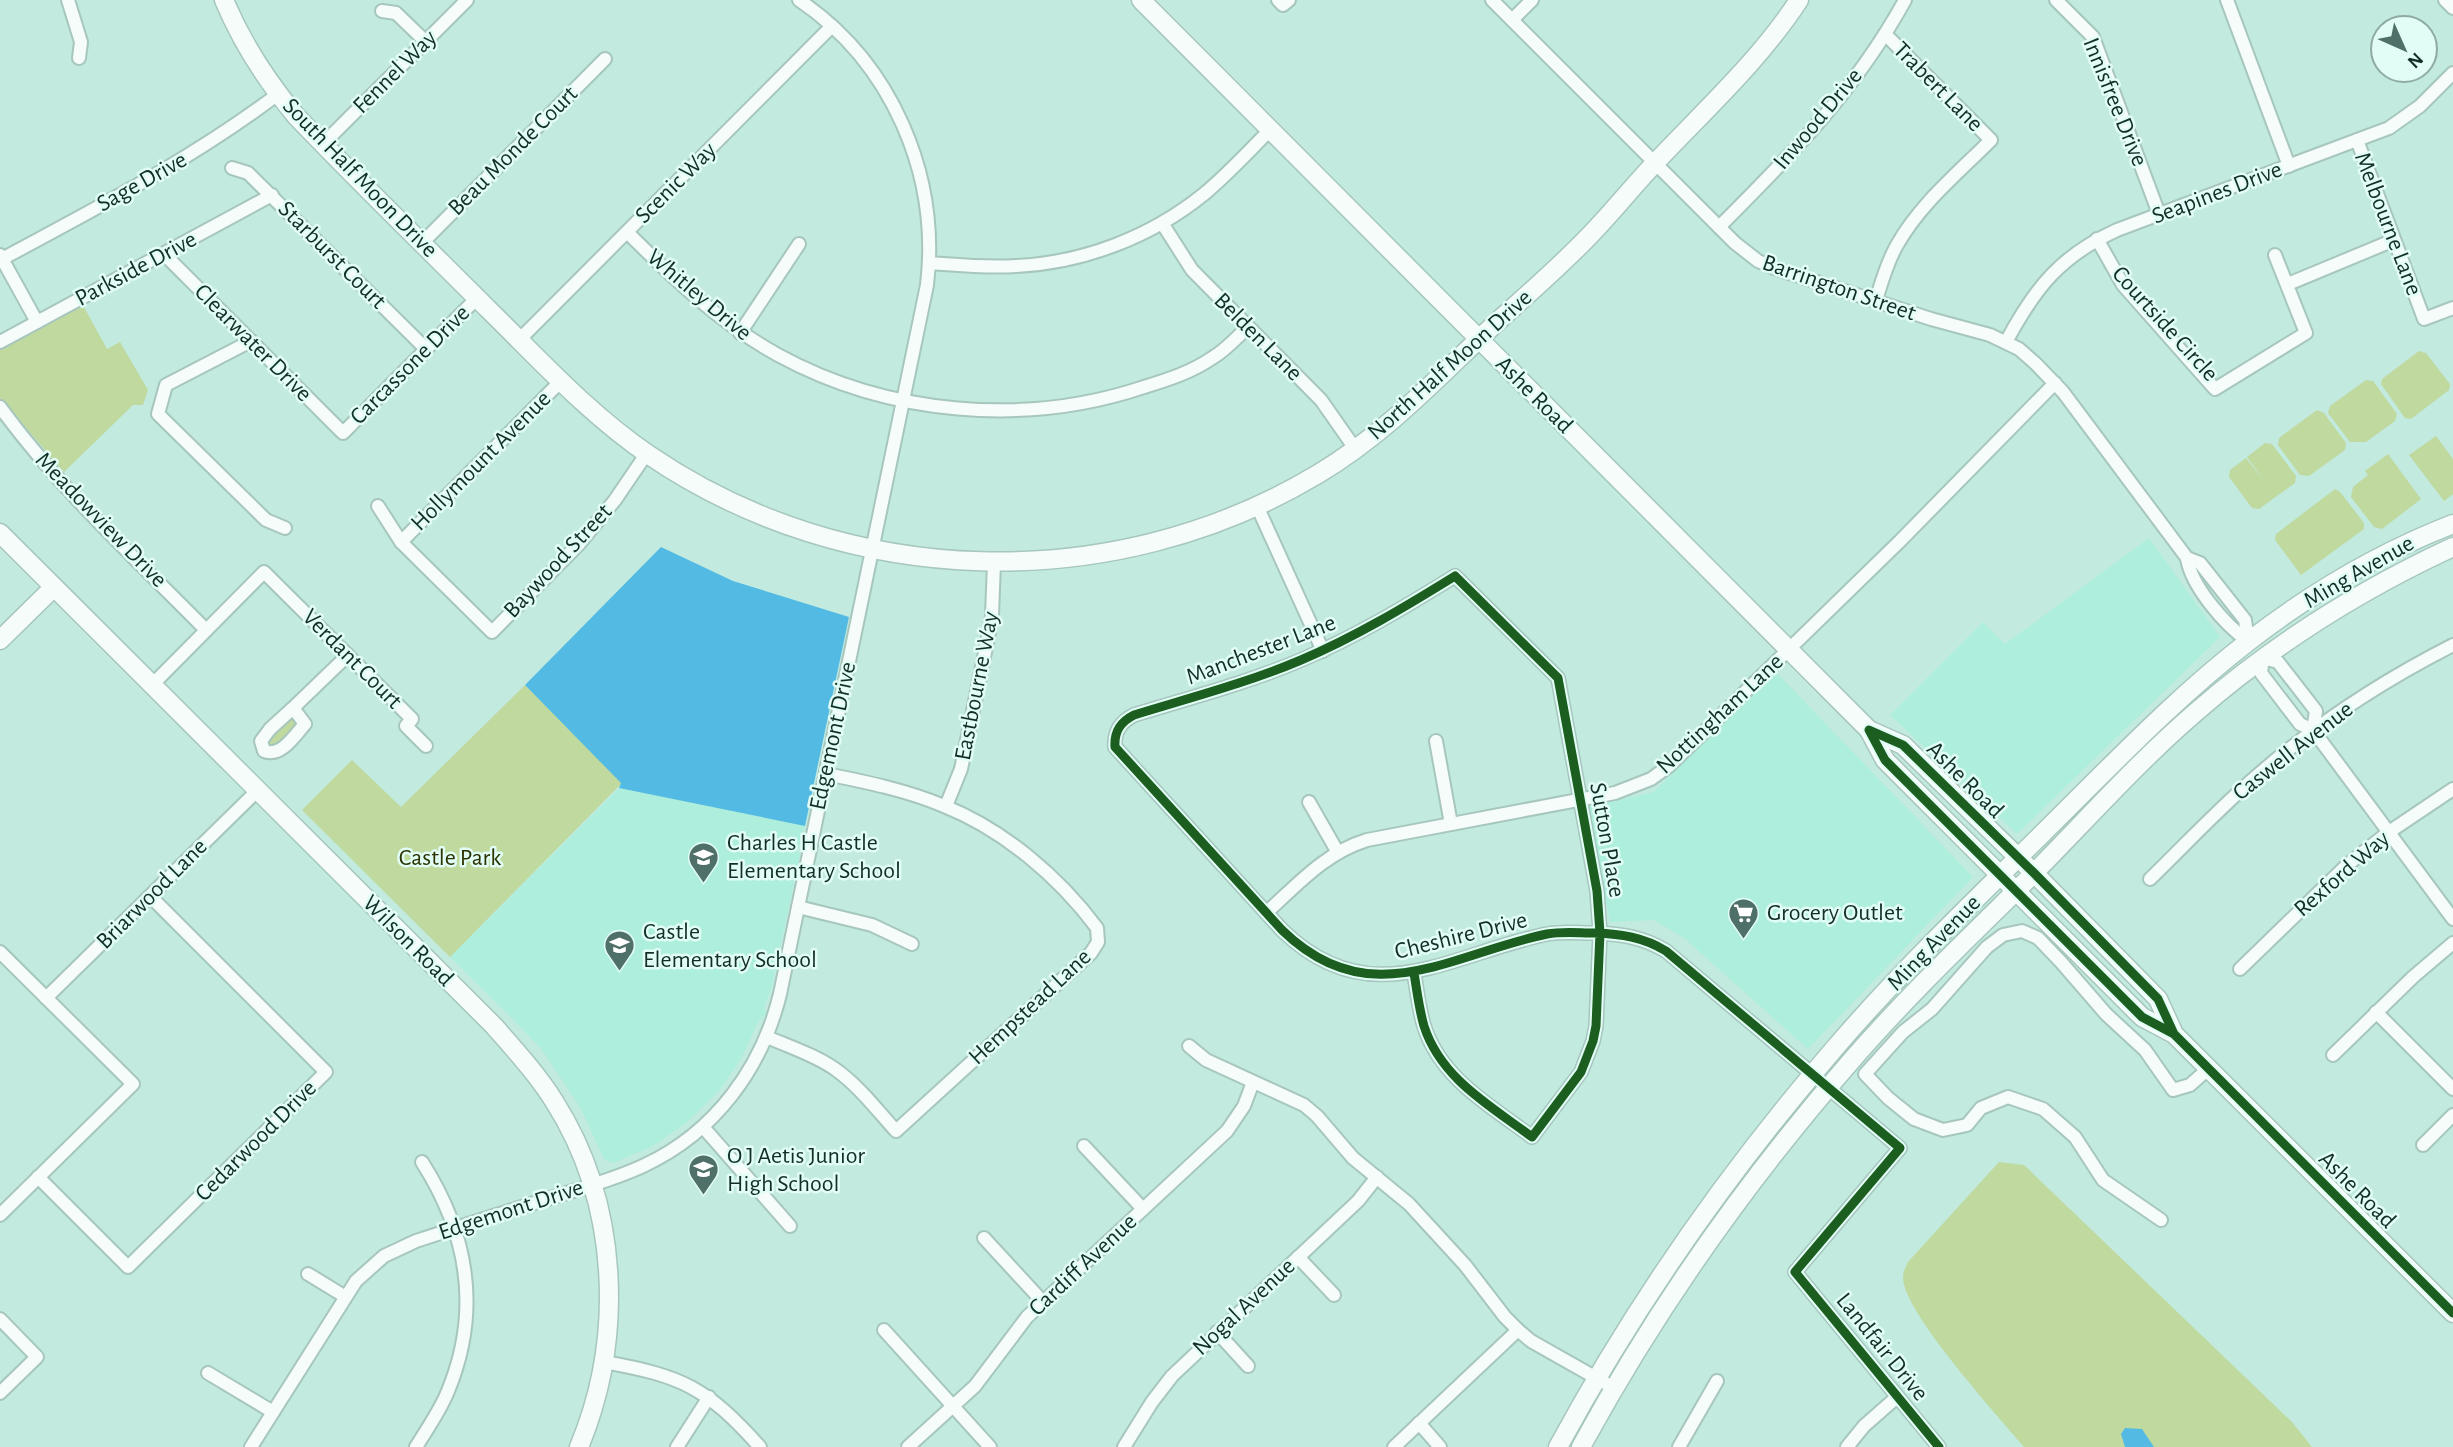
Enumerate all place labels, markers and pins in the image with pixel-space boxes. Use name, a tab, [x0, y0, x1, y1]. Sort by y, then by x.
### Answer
place label: Charles H Castle Elementary School	[727, 831, 901, 883]
school or university icon: Charles H Castle Elementary School	[687, 840, 721, 884]
supermarket icon: Grocery Outlet	[1727, 896, 1761, 940]
place label: Grocery Outlet	[1767, 901, 1903, 925]
place label: Castle Elementary School	[643, 920, 817, 972]
school or university icon: Castle Elementary School	[603, 929, 637, 973]
place label: O J Aetis Junior High School	[727, 1144, 865, 1196]
school or university icon: O J Aetis Junior High School	[687, 1153, 721, 1197]

